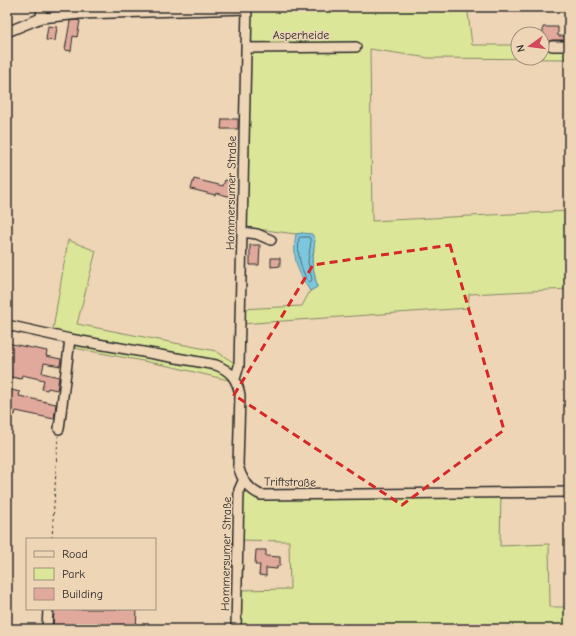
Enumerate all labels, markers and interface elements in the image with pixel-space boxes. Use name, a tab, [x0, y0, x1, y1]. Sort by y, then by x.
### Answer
north arrow	[510, 26, 550, 66]
street label: Asperheide	[273, 28, 329, 42]
text: N	[514, 43, 528, 53]
street label: Hommersumer Straße	[223, 136, 239, 250]
street label: Triftstraße	[264, 475, 316, 489]
street label: Hommersumer Straße	[218, 497, 234, 611]
legend	[26, 538, 156, 610]
text: Road	[62, 547, 88, 561]
text: Park	[62, 567, 85, 581]
text: Building	[62, 587, 103, 601]

